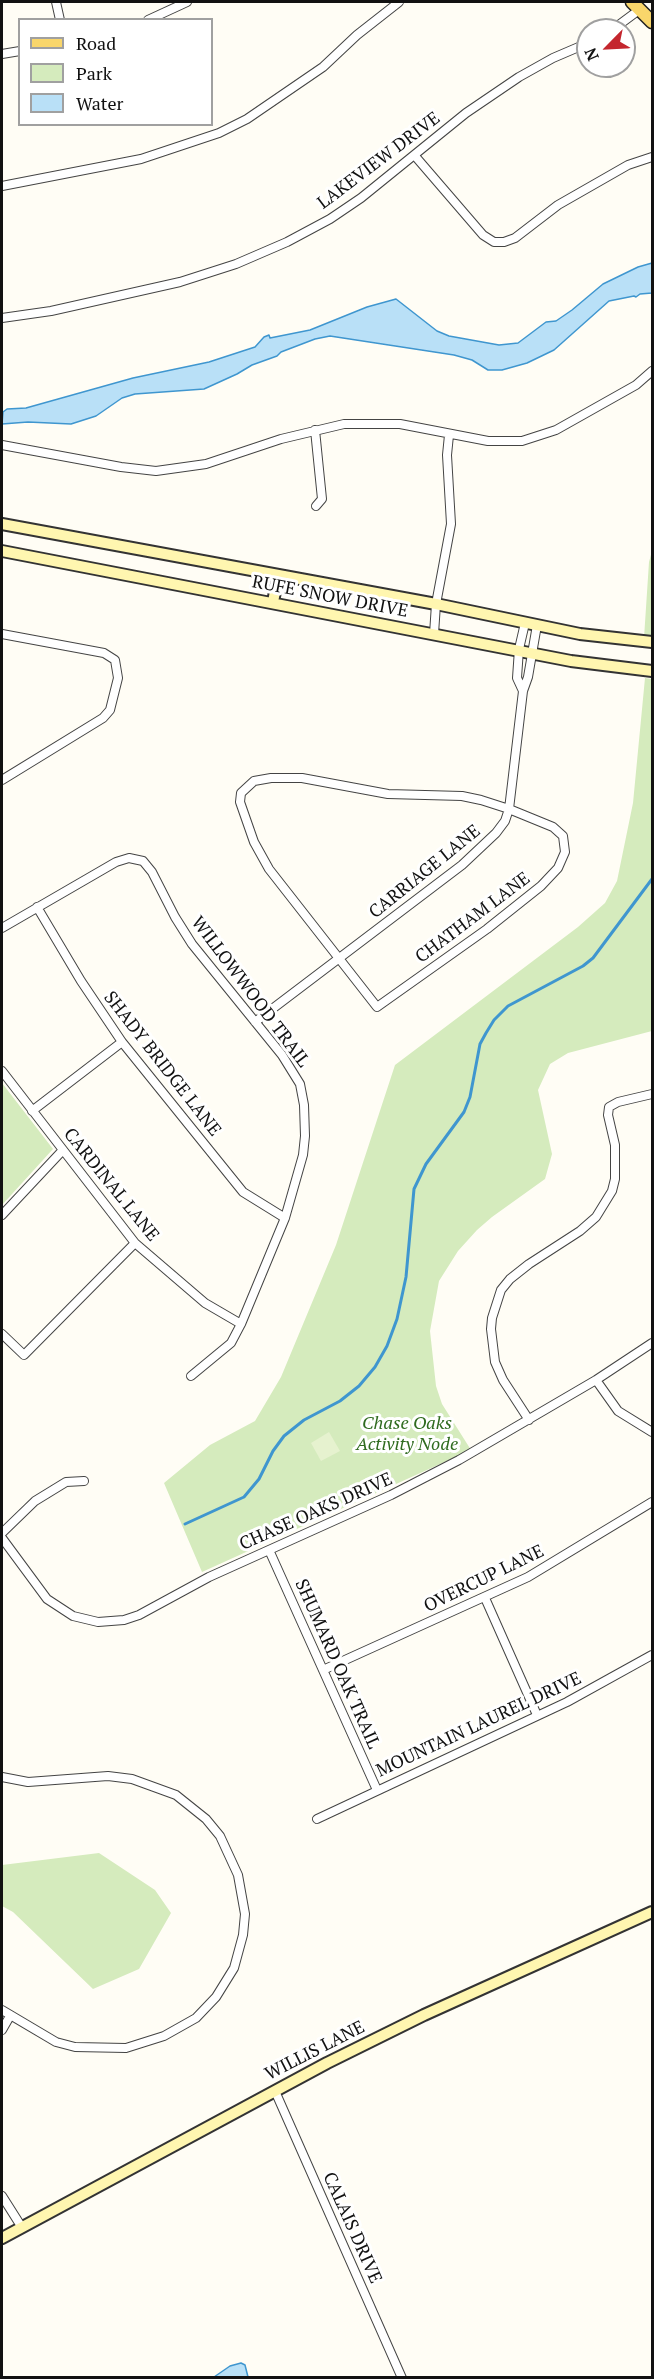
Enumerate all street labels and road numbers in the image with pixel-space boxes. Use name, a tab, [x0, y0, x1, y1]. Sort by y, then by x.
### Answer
street label: LAKEVIEW DRIVE	[313, 108, 445, 214]
street label: RUFE SNOW DRIVE	[250, 571, 410, 623]
street label: CARRIAGE LANE	[365, 820, 485, 924]
street label: CHATHAM LANE	[411, 868, 535, 968]
street label: WILLOWWOOD TRAIL	[186, 912, 314, 1072]
street label: SHADY BRIDGE LANE	[99, 987, 225, 1141]
street label: CARDINAL LANE	[59, 1124, 163, 1246]
street label: CHASE OAKS DRIVE	[236, 1469, 396, 1555]
street label: OVERCUP LANE	[420, 1541, 548, 1617]
street label: SHUMARD OAK TRAIL	[290, 1576, 384, 1752]
street label: MOUNTAIN LAUREL DRIVE	[373, 1668, 585, 1782]
street label: WILLIS LANE	[261, 2017, 369, 2085]
street label: CALAIS DRIVE	[318, 2169, 386, 2287]

